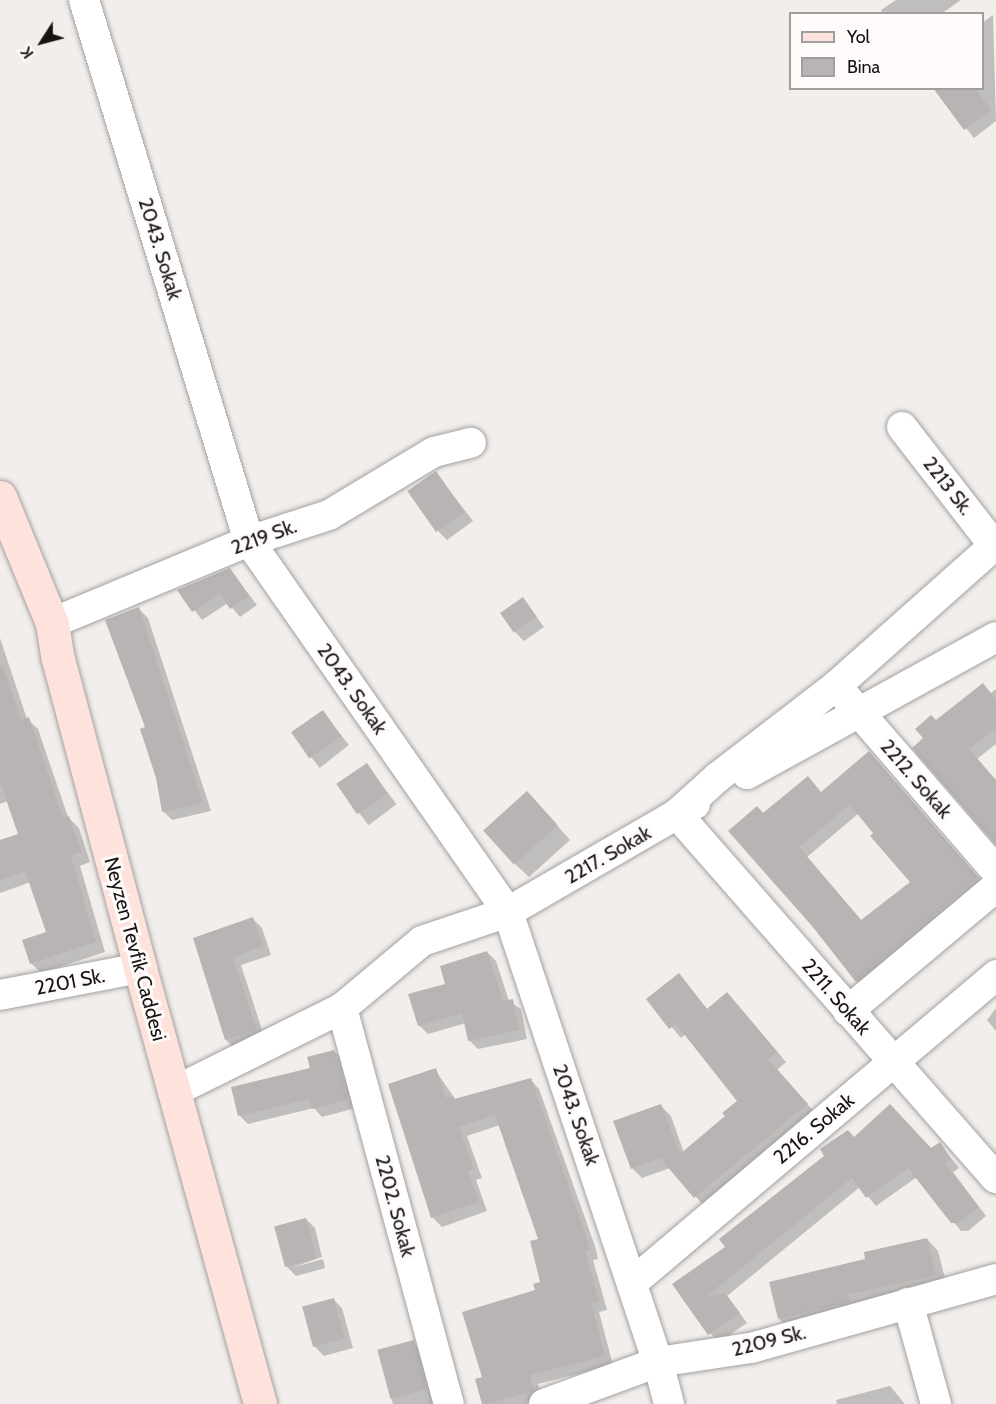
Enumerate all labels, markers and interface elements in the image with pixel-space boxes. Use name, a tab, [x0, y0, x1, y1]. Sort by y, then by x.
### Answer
north arrow	[12, 12, 72, 72]
legend	[789, 12, 984, 90]
text: Yol	[847, 26, 870, 48]
text: K	[16, 43, 38, 63]
text: Bina	[847, 56, 880, 78]
street label: 2043. Sokak	[133, 195, 187, 303]
street label: 2213 Sk.	[918, 452, 978, 520]
street label: 2219 Sk.	[228, 514, 300, 560]
street label: 2043. Sokak	[312, 639, 392, 739]
street label: 2212. Sokak	[875, 735, 957, 823]
street label: 2217. Sokak	[561, 821, 655, 889]
street label: Neyzen Tevfik Caddesi	[99, 854, 171, 1044]
street label: 2211. Sokak	[797, 954, 875, 1040]
street label: 2201 Sk.	[33, 963, 107, 1001]
street label: 2043. Sokak	[547, 1061, 605, 1169]
street label: 2216. Sokak	[769, 1088, 859, 1170]
street label: 2202. Sokak	[370, 1153, 420, 1259]
street label: 2209 Sk.	[729, 1320, 809, 1362]

